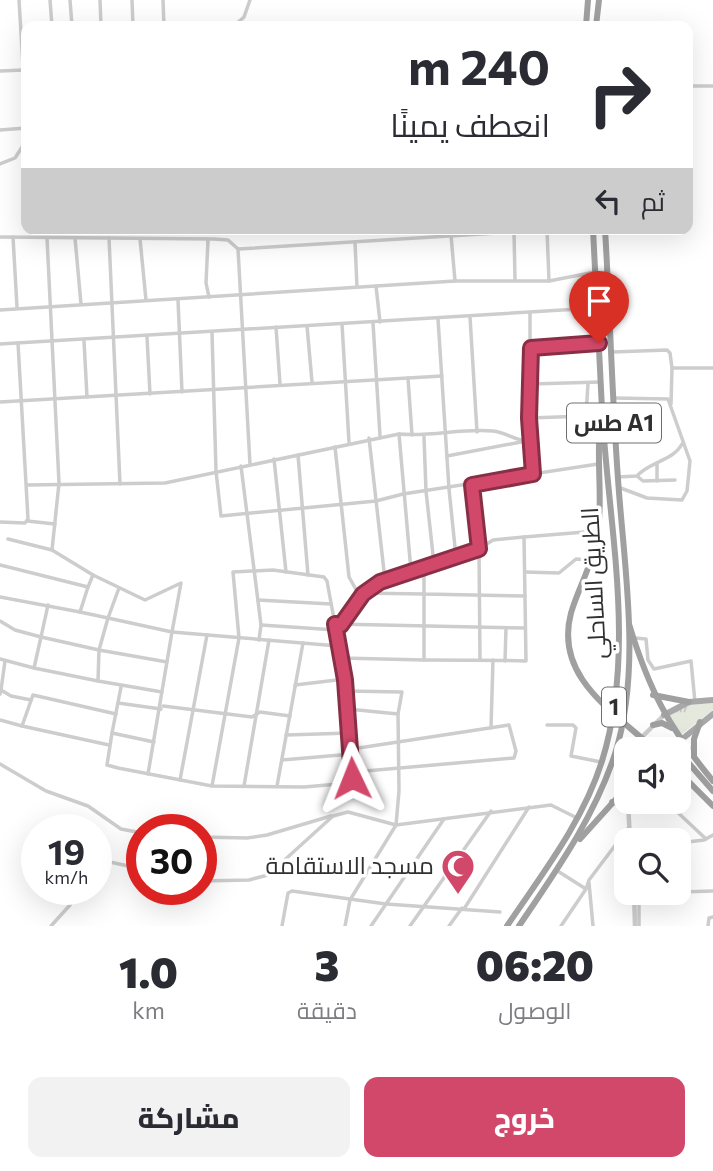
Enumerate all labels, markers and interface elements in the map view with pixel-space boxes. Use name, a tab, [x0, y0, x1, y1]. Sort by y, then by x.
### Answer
text: 240 m	[408, 35, 550, 95]
icon: right	[574, 49, 665, 140]
text: انعطف يمينًا	[390, 104, 550, 144]
icon: left	[589, 182, 627, 220]
text: ثم	[641, 185, 665, 216]
pin	[569, 271, 629, 343]
icon: arrive	[580, 282, 618, 320]
road number: طس A1	[567, 404, 661, 442]
street label: الطريق الساحلي	[574, 506, 617, 660]
road number: 1	[602, 688, 626, 726]
map controls	[614, 737, 691, 905]
button: sound	[614, 737, 691, 814]
position arrow	[315, 741, 389, 815]
speed limit sign: 30	[126, 814, 217, 905]
button: search	[614, 828, 691, 905]
text: 19	[48, 829, 85, 872]
mosque icon: مسجد الاستقامة	[439, 847, 477, 896]
place label: مسجد الاستقامة	[266, 850, 434, 879]
text: km/h	[45, 866, 88, 888]
text: 3	[315, 938, 339, 990]
text: 06:20	[476, 938, 594, 990]
text: 1.0	[119, 945, 178, 997]
text: km	[132, 996, 165, 1024]
text: دقيقة	[297, 996, 357, 1024]
text: الوصول	[498, 996, 572, 1024]
button: مشاركة	[28, 1077, 350, 1157]
button: خروج	[364, 1077, 685, 1157]

